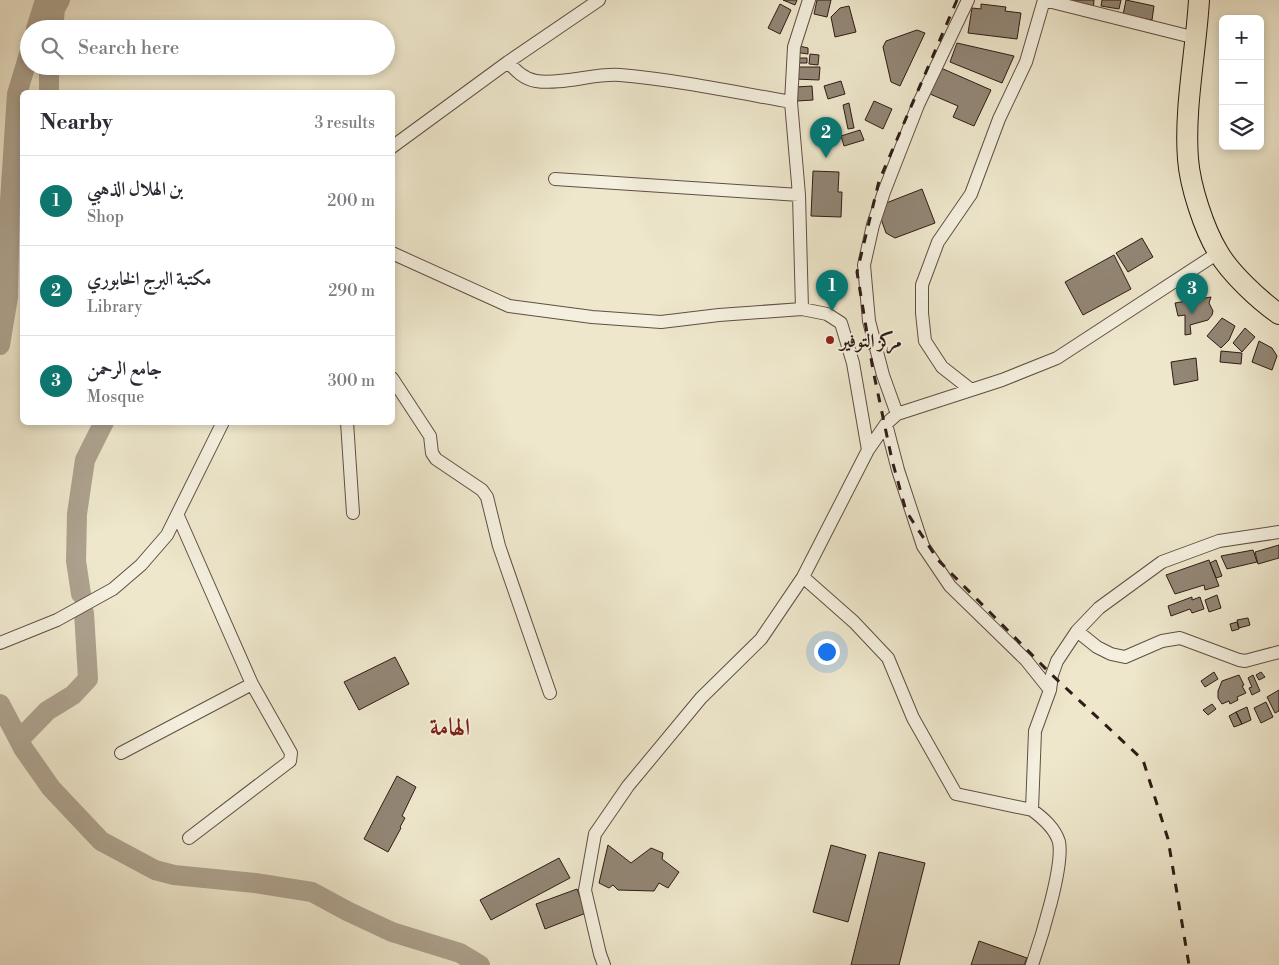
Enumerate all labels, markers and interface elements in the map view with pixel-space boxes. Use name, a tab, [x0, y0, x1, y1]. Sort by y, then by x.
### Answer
map controls	[1219, 15, 1264, 150]
button: +	[1219, 15, 1264, 60]
search box	[20, 20, 395, 75]
icon: search	[38, 34, 66, 62]
text: Search here	[78, 36, 179, 60]
button: −	[1219, 60, 1264, 105]
button: layers	[1219, 105, 1264, 150]
text: Nearby	[40, 110, 113, 136]
text: 3 results	[314, 113, 375, 133]
pin: 2	[810, 117, 842, 158]
text: بن الهلال الذهبي	[87, 177, 183, 201]
text: 1	[52, 191, 60, 211]
text: 200 m	[327, 191, 375, 211]
text: Shop	[87, 207, 124, 227]
text: مكتبة البرج الخابوري	[87, 267, 211, 291]
pin: 1	[816, 270, 848, 311]
pin: 3	[1176, 273, 1208, 314]
text: 2	[51, 281, 61, 301]
text: 290 m	[328, 281, 375, 301]
text: Library	[87, 297, 142, 317]
place label: مركز التوفير	[838, 329, 902, 354]
marker: مركز التوفير	[824, 334, 836, 346]
text: جامع الرحمن	[87, 357, 162, 381]
text: 3	[51, 371, 61, 391]
text: 300 m	[328, 371, 375, 391]
text: Mosque	[87, 387, 144, 407]
your location	[814, 639, 840, 665]
district label: الهامة	[430, 713, 470, 743]

